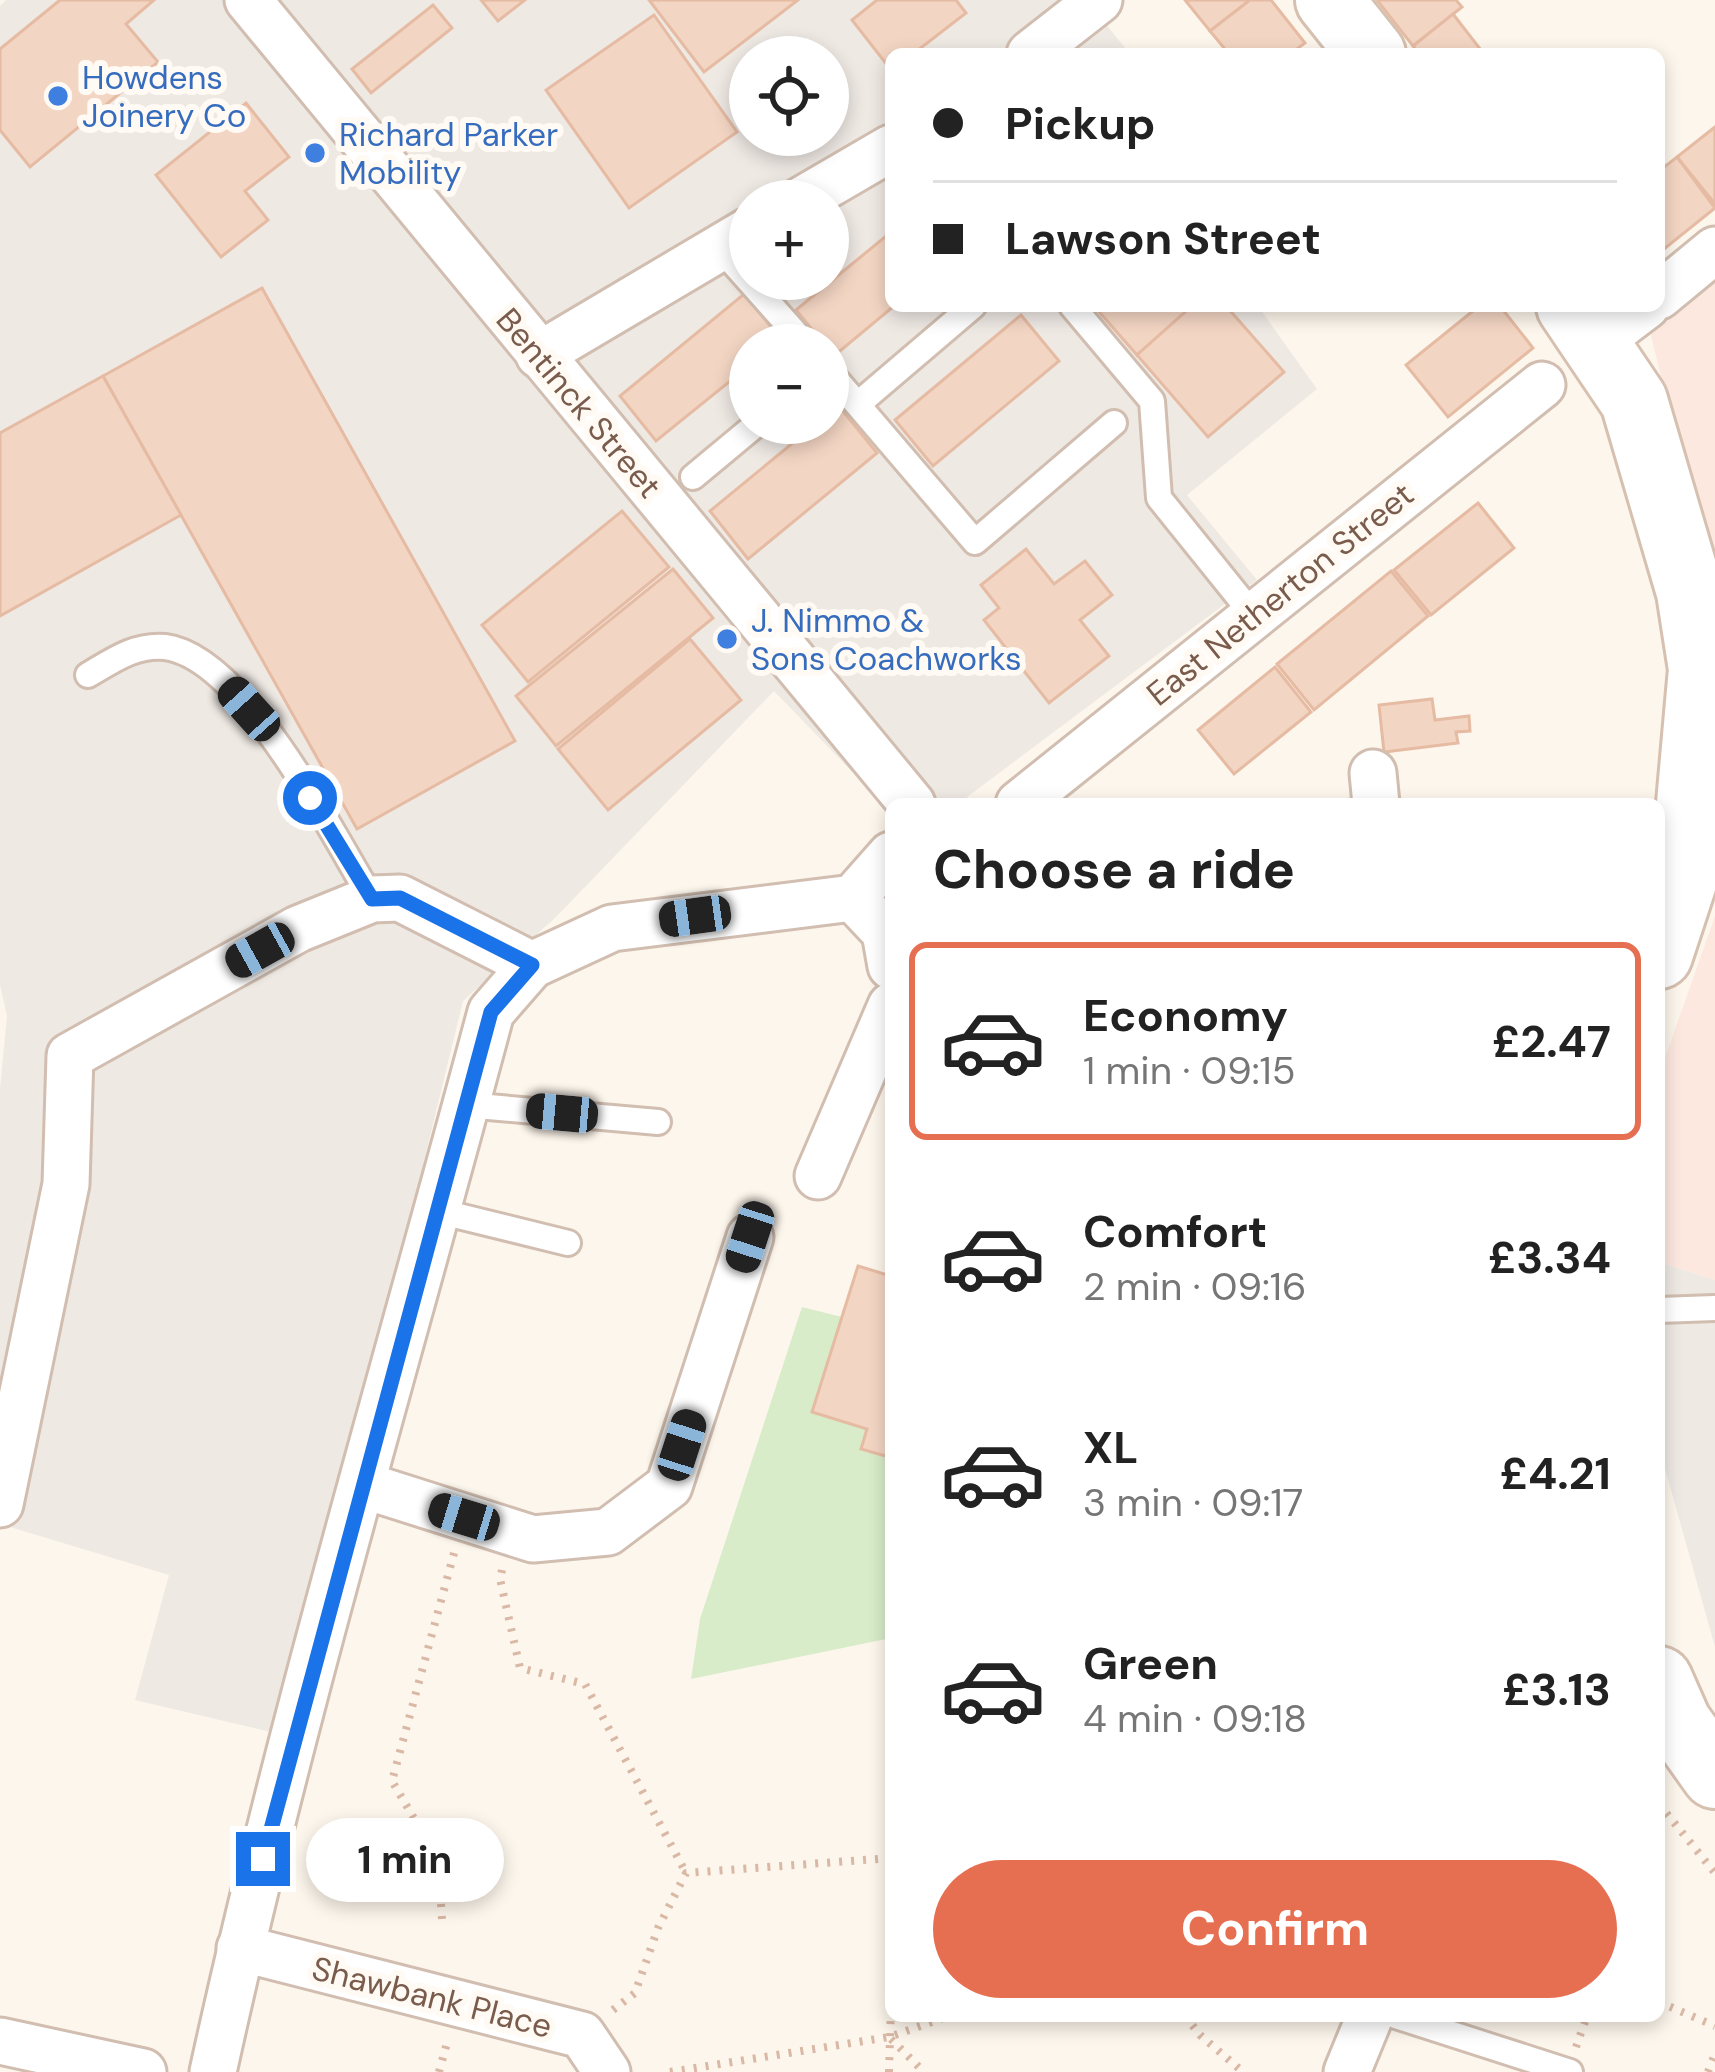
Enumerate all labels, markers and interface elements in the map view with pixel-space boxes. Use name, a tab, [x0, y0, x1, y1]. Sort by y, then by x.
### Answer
map controls	[729, 36, 849, 444]
button: locate	[729, 36, 849, 156]
place label: Howdens Joinery Co	[82, 56, 246, 137]
marker: Howdens Joinery Co	[45, 83, 71, 109]
text: Pickup	[1005, 94, 1155, 153]
place label: Richard Parker Mobility	[339, 113, 558, 194]
marker: Richard Parker Mobility	[302, 140, 328, 166]
button: +	[729, 180, 849, 300]
text: Lawson Street	[1005, 209, 1321, 268]
street label: Bentinck Street	[487, 299, 671, 507]
button: −	[729, 324, 849, 444]
street label: East Netherton Street	[1138, 473, 1422, 715]
place label: J. Nimmo & Sons Coachworks	[751, 599, 1022, 680]
marker: J. Nimmo & Sons Coachworks	[714, 626, 740, 652]
car	[212, 670, 286, 748]
route start	[283, 771, 337, 825]
text: Choose a ride	[933, 834, 1295, 905]
car	[657, 893, 733, 939]
car	[220, 917, 300, 983]
text: Economy	[1083, 986, 1288, 1045]
icon: car	[939, 987, 1047, 1095]
text: £2.47	[1492, 1012, 1611, 1071]
text: 1 min · 09:15	[1083, 1045, 1296, 1096]
car	[525, 1092, 599, 1134]
car	[722, 1197, 778, 1277]
text: Comfort	[1083, 1202, 1267, 1261]
icon: car	[939, 1203, 1047, 1311]
text: £3.34	[1488, 1228, 1611, 1287]
text: 2 min · 09:16	[1083, 1261, 1307, 1312]
car	[654, 1405, 710, 1485]
text: XL	[1083, 1418, 1138, 1477]
icon: car	[939, 1419, 1047, 1527]
text: £4.21	[1500, 1444, 1611, 1503]
text: 3 min · 09:17	[1083, 1477, 1303, 1528]
car	[424, 1489, 504, 1545]
text: Green	[1083, 1634, 1218, 1693]
icon: car	[939, 1635, 1047, 1743]
text: £3.13	[1502, 1660, 1611, 1719]
text: 4 min · 09:18	[1083, 1693, 1307, 1744]
callout: 1 min	[305, 1817, 503, 1901]
route end	[236, 1832, 290, 1886]
text: 1 min	[358, 1834, 452, 1885]
button: Confirm	[933, 1860, 1617, 1998]
street label: Shawbank Place	[307, 1946, 557, 2048]

